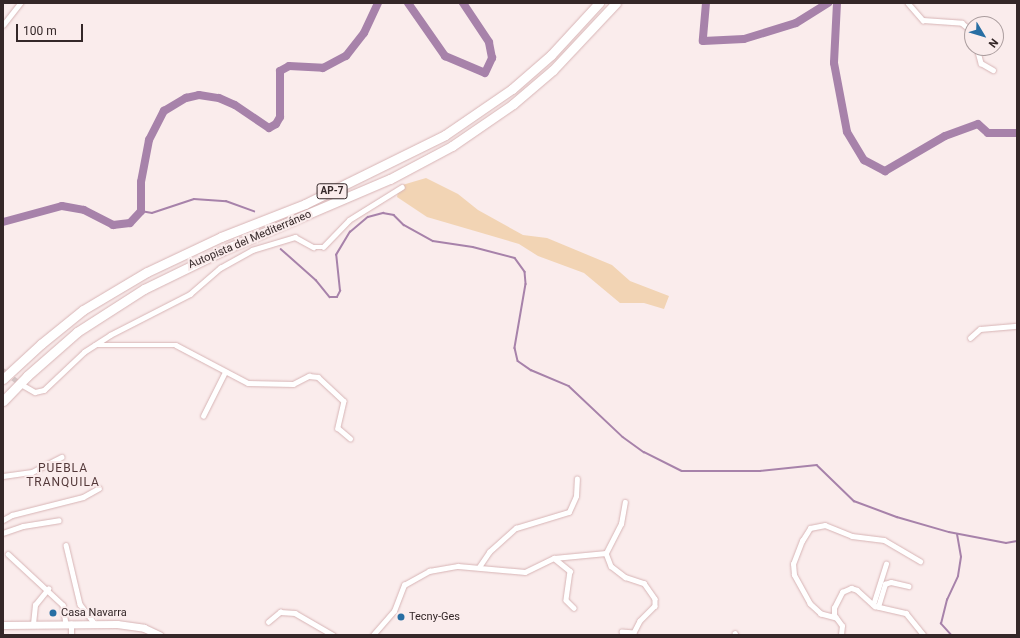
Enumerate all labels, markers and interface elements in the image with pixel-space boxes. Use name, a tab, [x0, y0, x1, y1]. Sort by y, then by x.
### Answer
scale bar	[18, 16, 85, 42]
north arrow	[964, 16, 1004, 56]
text: 100 m	[23, 24, 57, 38]
text: N	[986, 36, 1001, 50]
road number: AP-7	[316, 183, 348, 199]
street label: Autopista del Mediterráneo	[186, 208, 314, 272]
district label: PUEBLA TRANQUILA	[26, 462, 100, 490]
place label: Casa Navarra	[61, 606, 127, 620]
marker: Casa Navarra	[48, 608, 58, 618]
place label: Tecny-Ges	[409, 610, 460, 624]
marker: Tecny-Ges	[396, 612, 406, 622]

